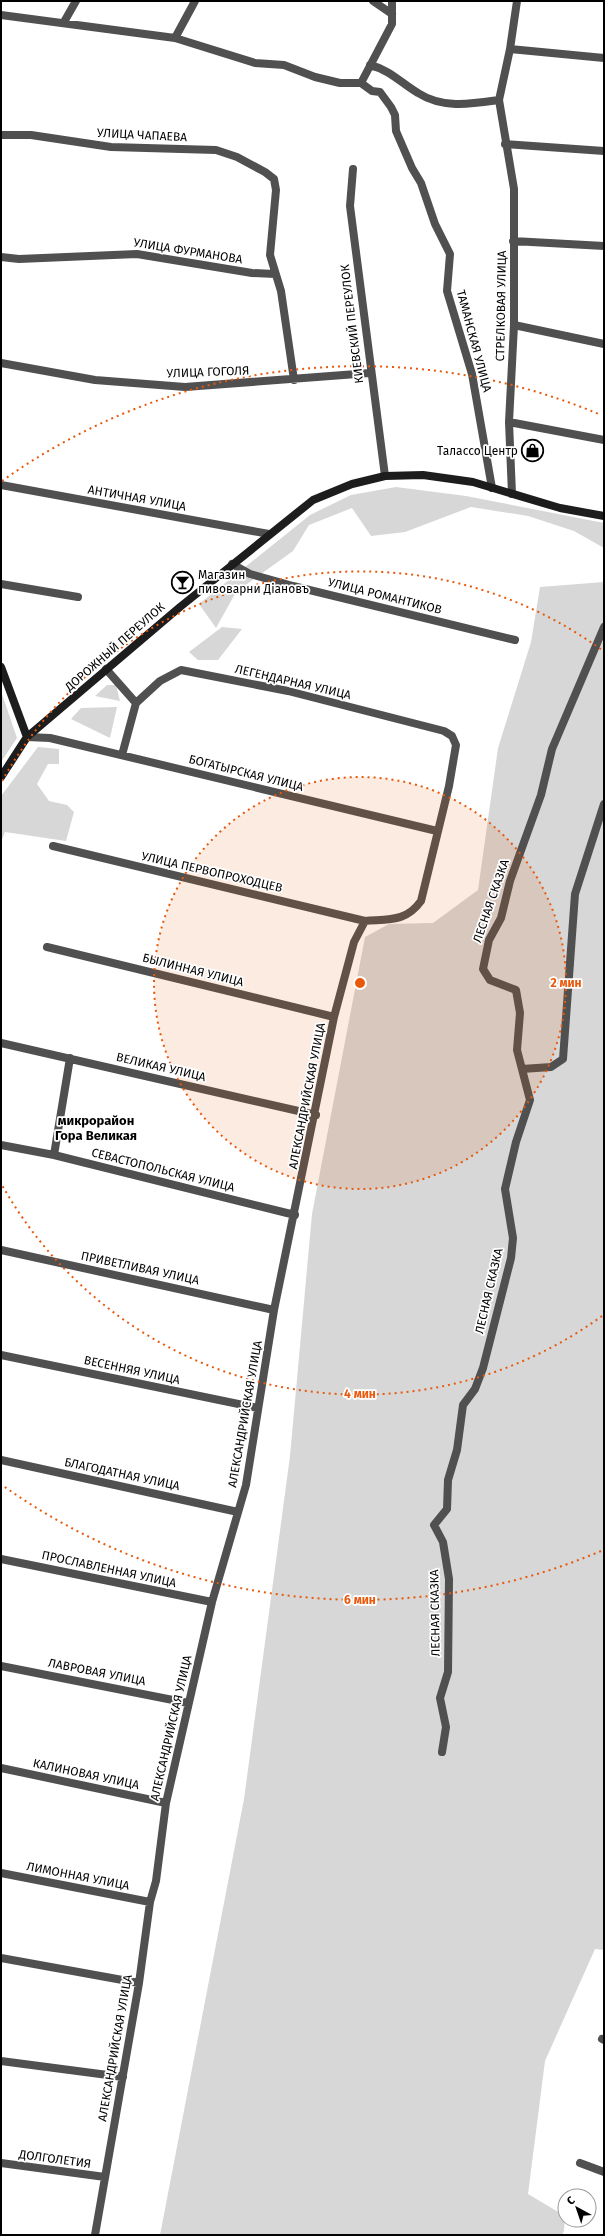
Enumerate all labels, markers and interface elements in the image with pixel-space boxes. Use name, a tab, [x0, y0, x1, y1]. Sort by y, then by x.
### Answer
street label: УЛИЦА ЧАПАЕВА	[97, 126, 187, 144]
street label: УЛИЦА ФУРМАНОВА	[133, 235, 244, 267]
street label: СТРЕЛКОВАЯ УЛИЦА	[493, 250, 509, 362]
street label: КИЕВСКИЙ ПЕРЕУЛОК	[337, 264, 366, 384]
street label: ТАМАНСКАЯ УЛИЦА	[454, 288, 494, 394]
street label: УЛИЦА ГОГОЛЯ	[166, 364, 250, 380]
shop icon: Талассо Центр	[520, 438, 546, 464]
place label: Талассо Центр	[437, 444, 518, 458]
street label: АНТИЧНАЯ УЛИЦА	[87, 482, 187, 514]
place label: Магазин пивоварни Дiановъ	[198, 568, 309, 596]
bar icon: Магазин пивоварни Дiановъ	[169, 569, 195, 595]
street label: УЛИЦА РОМАНТИКОВ	[327, 575, 443, 617]
street label: ДОРОЖНЫЙ ПЕРЕУЛОК	[61, 599, 168, 695]
street label: ЛЕГЕНДАРНАЯ УЛИЦА	[234, 662, 353, 702]
street label: БОГАТЫРСКАЯ УЛИЦА	[187, 752, 305, 794]
street label: УЛИЦА ПЕРВОПРОХОДЦЕВ	[140, 849, 284, 895]
street label: ЛЕСНАЯ СКАЗКА	[470, 857, 512, 945]
street label: БЫЛИННАЯ УЛИЦА	[141, 951, 245, 989]
centre of rings	[353, 976, 367, 990]
text: 2 мин	[550, 976, 582, 990]
street label: АЛЕКСАНДРИЙСКАЯ УЛИЦА	[285, 1021, 328, 1170]
street label: ВЕЛИКАЯ УЛИЦА	[115, 1050, 207, 1084]
district label: микрорайон Гора Великая	[55, 1113, 137, 1143]
street label: СЕВАСТОПОЛЬСКАЯ УЛИЦА	[90, 1145, 236, 1195]
street label: ЛЕСНАЯ СКАЗКА	[472, 1247, 506, 1335]
street label: ПРИВЕТЛИВАЯ УЛИЦА	[80, 1249, 201, 1287]
street label: АЛЕКСАНДРИЙСКАЯ УЛИЦА	[224, 1339, 265, 1489]
street label: ВЕСЕННЯЯ УЛИЦА	[83, 1353, 181, 1387]
text: 4 мин	[344, 1387, 376, 1401]
street label: БЛАГОДАТНАЯ УЛИЦА	[63, 1455, 181, 1493]
street label: ПРОСЛАВЛЕННАЯ УЛИЦА	[40, 1548, 178, 1590]
street label: ЛЕСНАЯ СКАЗКА	[427, 1569, 443, 1657]
text: 6 мин	[344, 1593, 376, 1607]
street label: АЛЕКСАНДРИЙСКАЯ УЛИЦА	[146, 1654, 195, 1802]
street label: ЛАВРОВАЯ УЛИЦА	[47, 1656, 147, 1688]
street label: КАЛИНОВАЯ УЛИЦА	[32, 1756, 141, 1792]
street label: ЛИМОННАЯ УЛИЦА	[25, 1859, 131, 1893]
street label: АЛЕКСАНДРИЙСКАЯ УЛИЦА	[94, 1973, 135, 2123]
street label: ДОЛГОЛЕТИЯ	[17, 2147, 92, 2171]
north arrow	[557, 2188, 597, 2228]
text: С	[564, 2193, 578, 2208]

